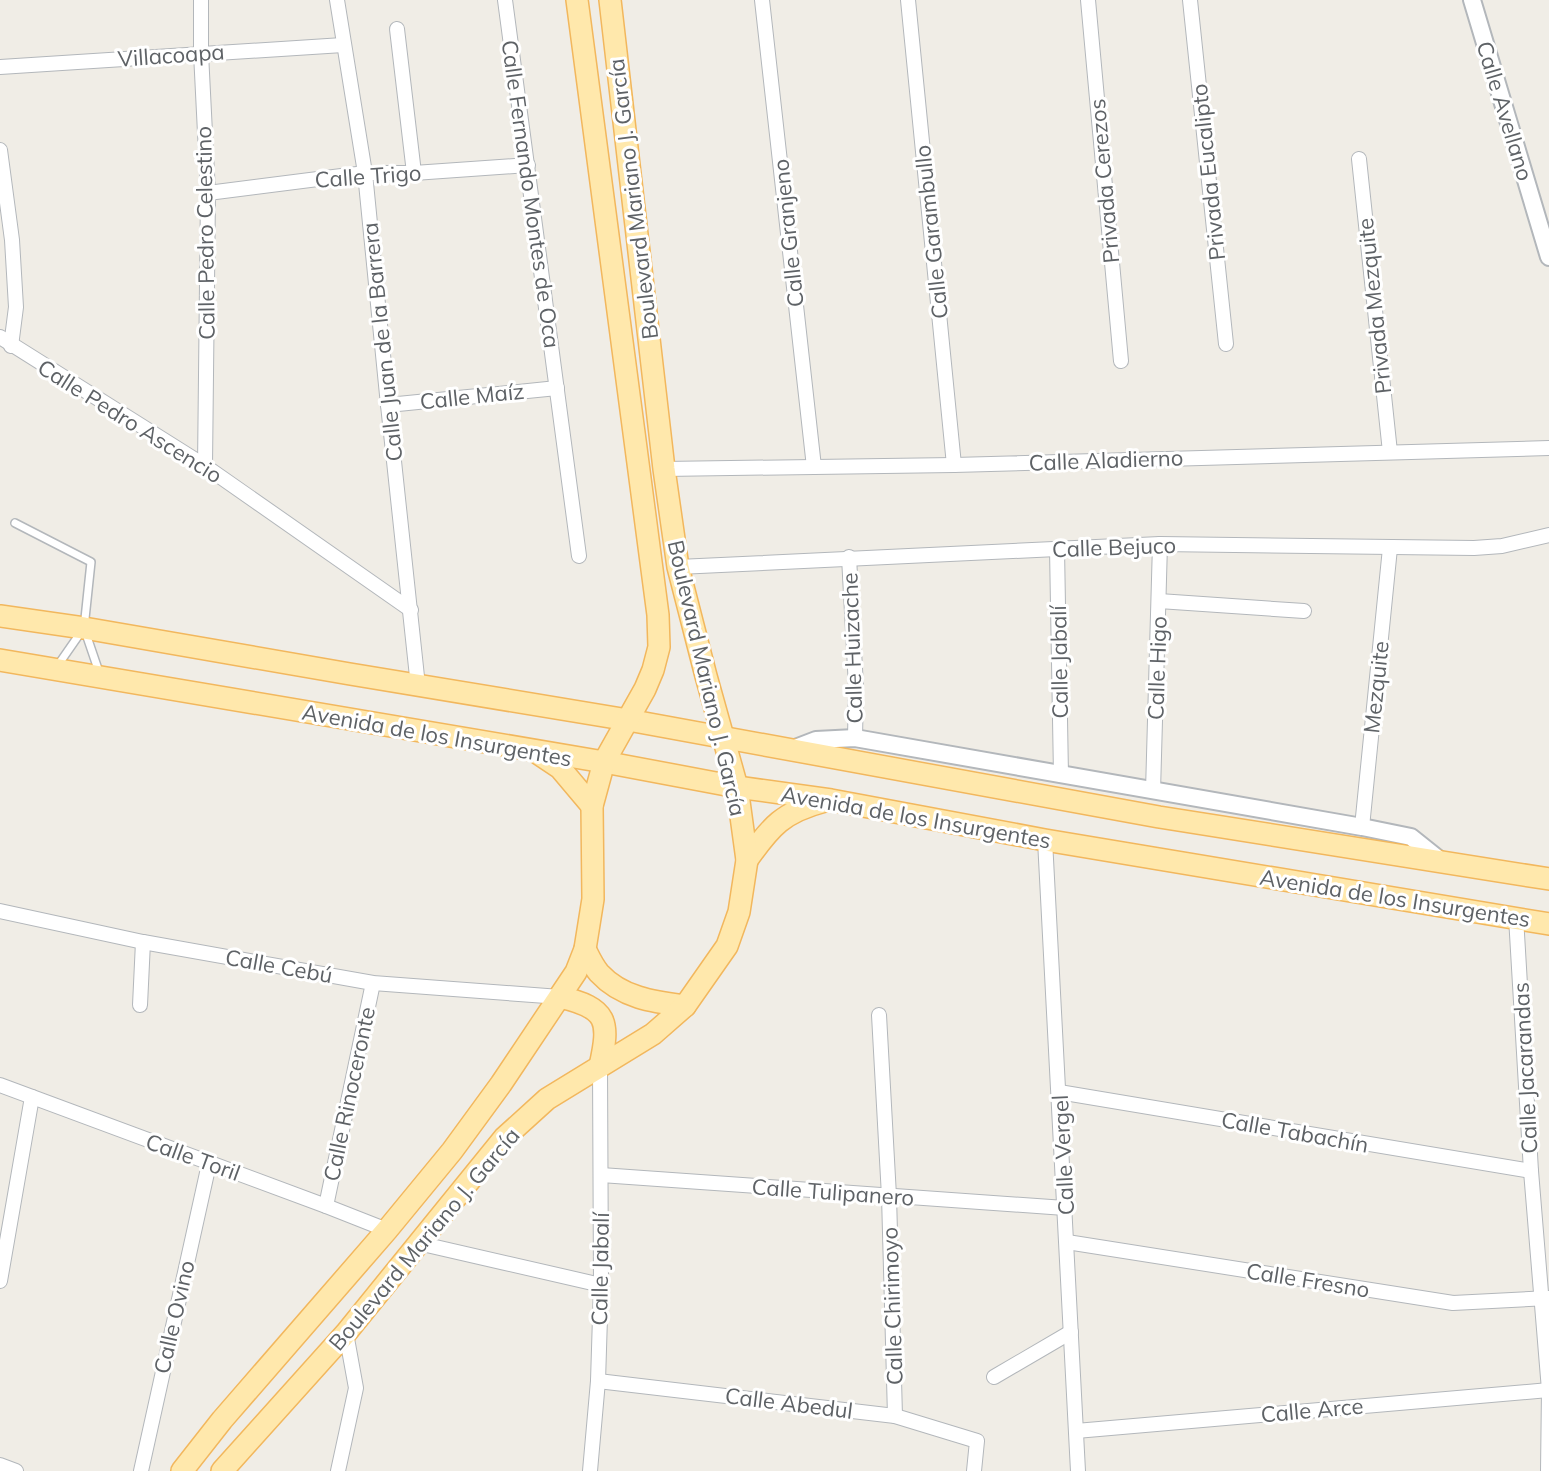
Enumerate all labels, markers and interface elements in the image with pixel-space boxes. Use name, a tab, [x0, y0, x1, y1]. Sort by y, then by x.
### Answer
street label: Villacoapa	[117, 37, 225, 73]
street label: Calle Fernando Montes de Oca	[496, 38, 566, 350]
street label: Calle Avellano	[1471, 38, 1539, 184]
street label: Boulevard Mariano J. García	[602, 57, 664, 341]
street label: Privada Eucalipto	[1185, 82, 1231, 262]
street label: Privada Cerezos	[1083, 98, 1125, 264]
street label: Calle Pedro Celestino	[189, 126, 221, 340]
street label: Calle Garambullo	[908, 144, 954, 320]
street label: Calle Trigo	[314, 158, 422, 194]
street label: Calle Granjeno	[766, 158, 810, 308]
street label: Privada Mezquite	[1351, 217, 1397, 395]
street label: Calle Juan de la Barrera	[356, 221, 408, 463]
street label: Calle Pedro Ascencio	[33, 353, 227, 489]
street label: Calle Maíz	[418, 377, 526, 415]
street label: Calle Aladierno	[1028, 443, 1184, 477]
street label: Calle Bejuco	[1051, 531, 1177, 563]
street label: Boulevard Mariano J. García	[662, 537, 752, 819]
street label: Calle Huizache	[835, 572, 869, 724]
street label: Calle Jabalí	[1044, 603, 1074, 719]
street label: Calle Higo	[1141, 616, 1173, 720]
street label: Mezquite	[1357, 639, 1395, 735]
street label: Avenida de los Insurgentes	[300, 697, 574, 773]
street label: Avenida de los Insurgentes	[779, 779, 1053, 855]
street label: Avenida de los Insurgentes	[1258, 863, 1532, 933]
street label: Calle Cebú	[223, 943, 335, 989]
street label: Calle Jacarandas	[1507, 981, 1543, 1155]
street label: Calle Rinoceronte	[317, 1004, 381, 1184]
street label: Calle Vergel	[1046, 1094, 1080, 1216]
street label: Calle Tabachín	[1219, 1105, 1371, 1159]
street label: Boulevard Mariano J. García	[322, 1122, 526, 1356]
street label: Calle Toril	[142, 1127, 244, 1187]
street label: Calle Tulipanero	[751, 1172, 915, 1212]
street label: Calle Jabalí	[585, 1210, 615, 1326]
street label: Calle Chirimoyo	[875, 1226, 909, 1386]
street label: Calle Fresno	[1244, 1256, 1372, 1304]
street label: Calle Ovino	[147, 1258, 201, 1376]
street label: Calle Abedul	[723, 1381, 855, 1425]
street label: Calle Arce	[1260, 1392, 1364, 1428]

